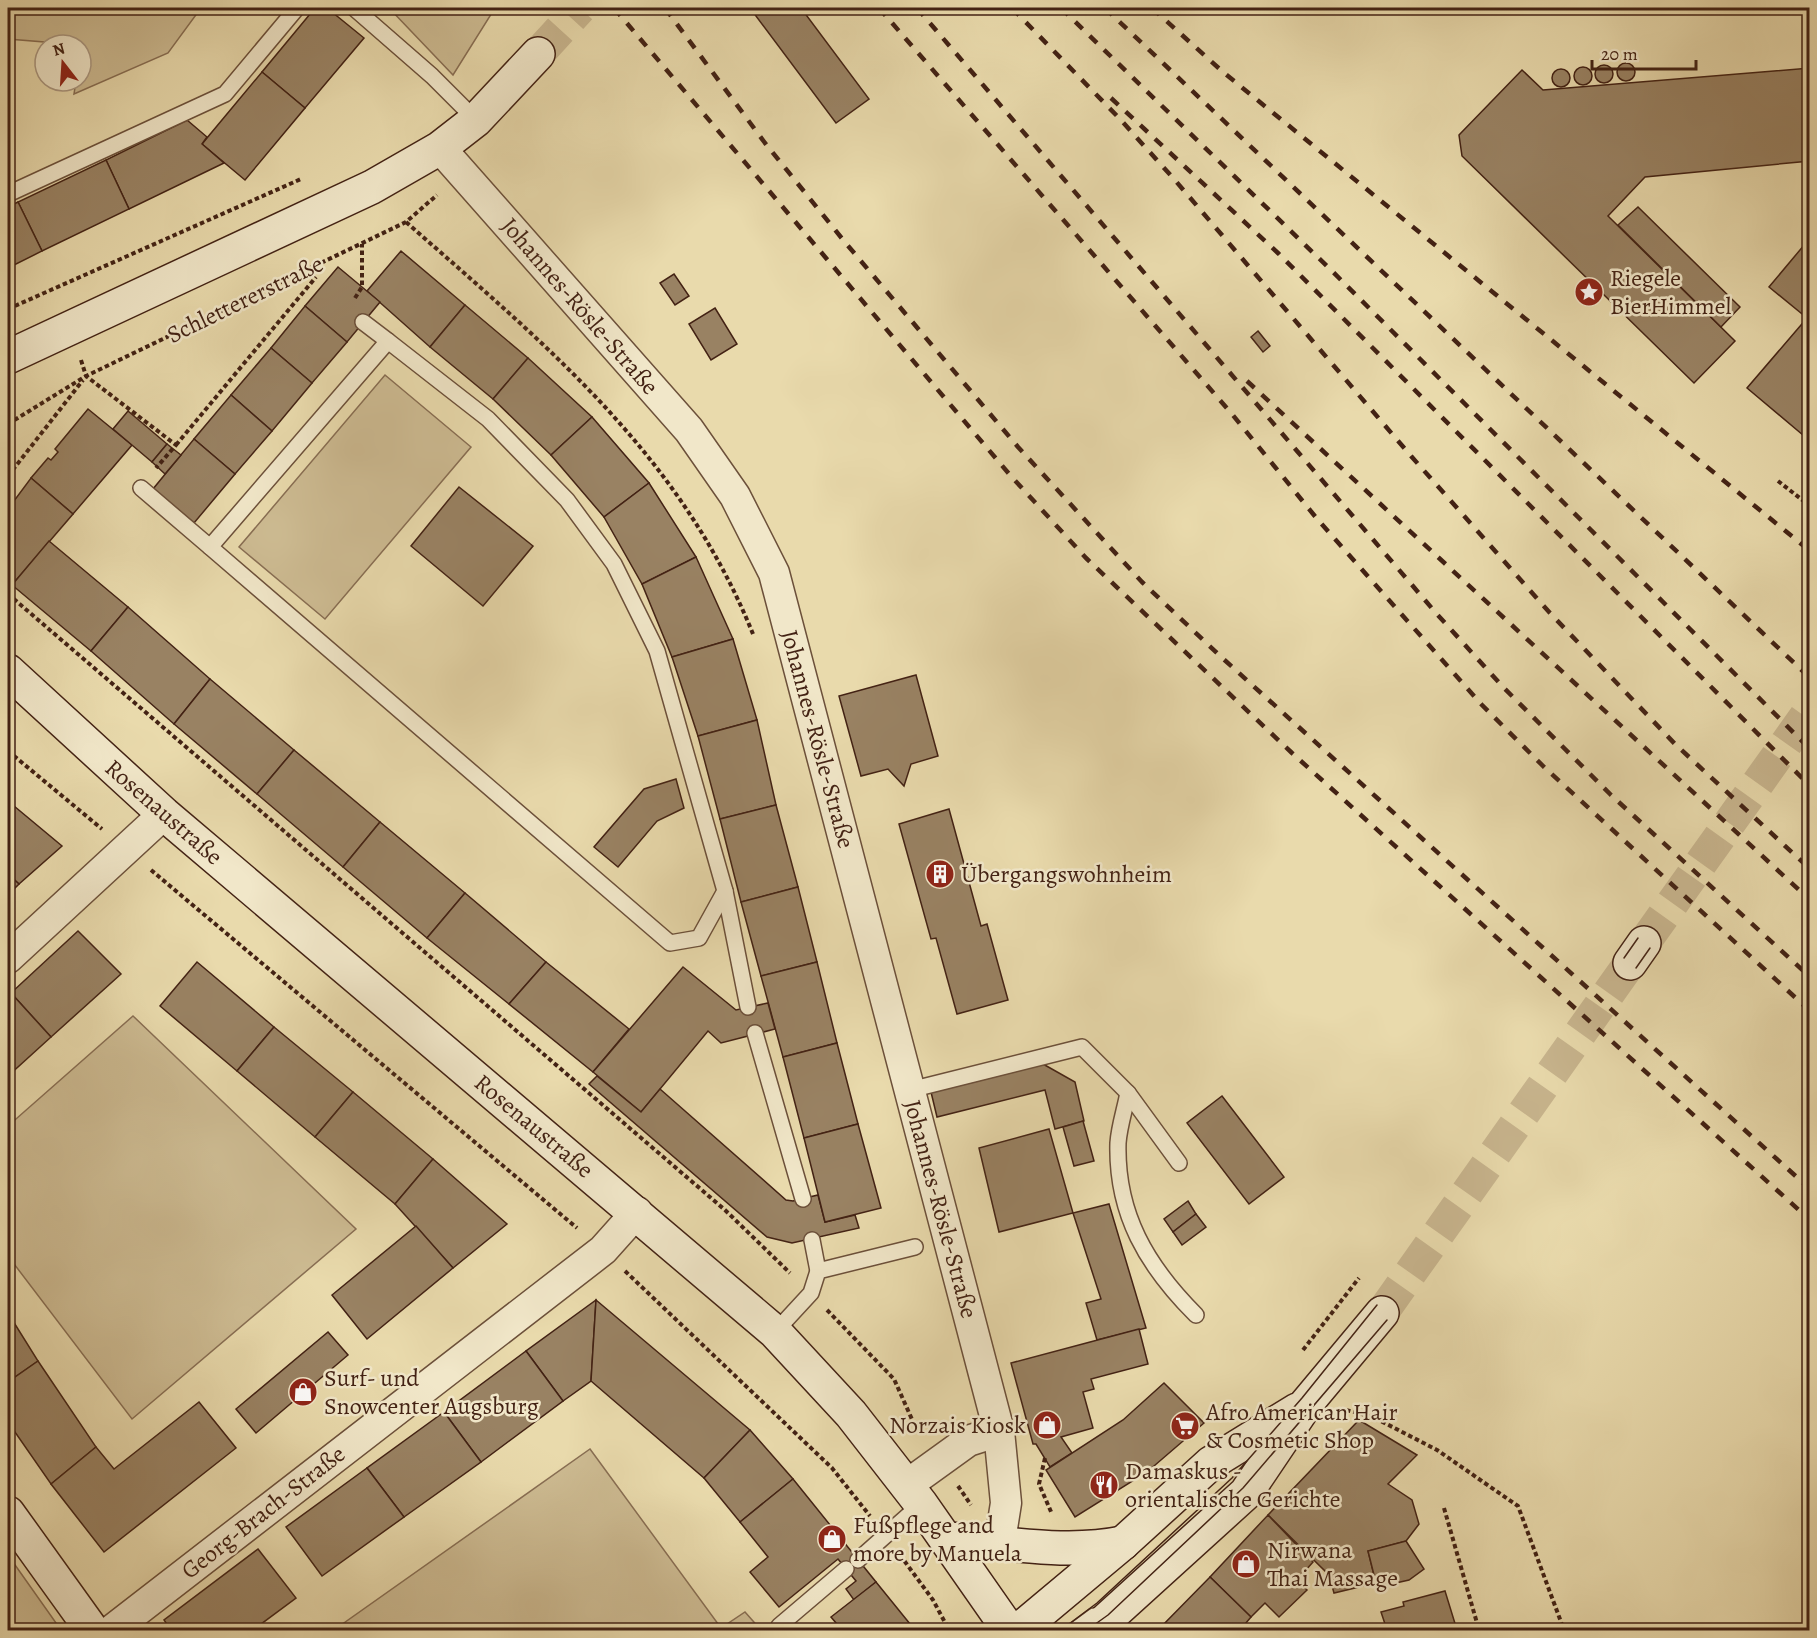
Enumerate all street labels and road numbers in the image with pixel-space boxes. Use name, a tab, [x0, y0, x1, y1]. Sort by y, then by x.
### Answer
street label: Johannes-Rösle-Straße	[494, 211, 666, 401]
street label: Schlettererstraße	[162, 247, 328, 351]
street label: Johannes-Rösle-Straße	[773, 626, 863, 852]
street label: Rosenaustraße	[98, 752, 230, 872]
street label: Rosenaustraße	[468, 1067, 600, 1185]
street label: Johannes-Rösle-Straße	[896, 1096, 986, 1322]
street label: Georg-Brach-Straße	[174, 1438, 352, 1586]

